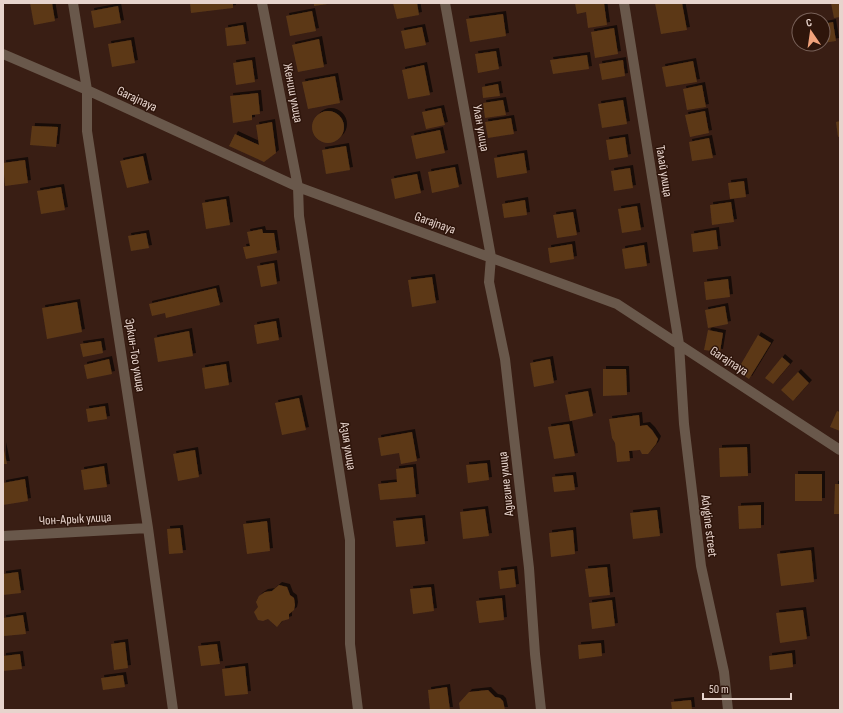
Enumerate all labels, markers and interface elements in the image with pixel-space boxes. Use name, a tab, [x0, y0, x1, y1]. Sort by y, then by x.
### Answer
north arrow	[791, 12, 831, 52]
text: С	[805, 16, 813, 30]
street label: Жениш улица	[279, 62, 307, 124]
street label: Garajnaya	[114, 83, 160, 115]
street label: Улан улица	[469, 103, 493, 153]
street label: Талай улица	[652, 144, 676, 198]
street label: Garajnaya	[412, 208, 458, 238]
street label: Эркин-Тоо улица	[121, 317, 149, 393]
street label: Garajnaya	[707, 343, 751, 379]
street label: Азия улица	[336, 420, 360, 471]
street label: Адигине улица	[495, 451, 517, 518]
street label: Adygine street	[697, 493, 721, 558]
street label: Чон-Арык улица	[38, 509, 112, 529]
scale bar	[703, 675, 791, 701]
text: 50 m	[709, 682, 729, 697]

